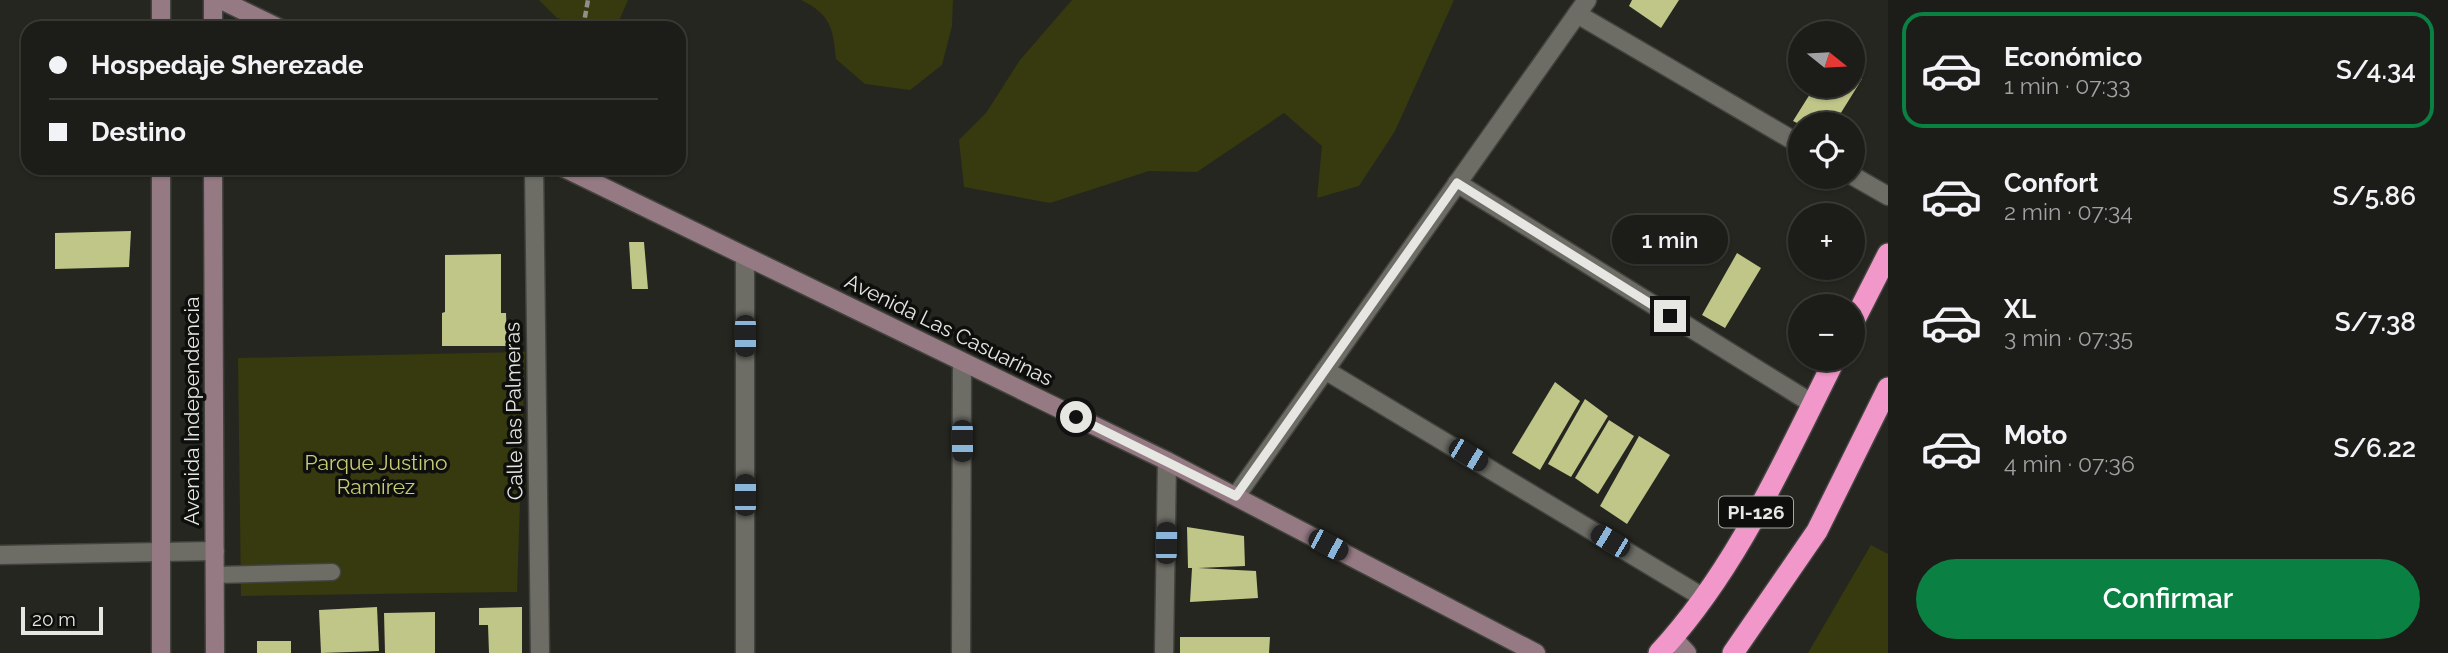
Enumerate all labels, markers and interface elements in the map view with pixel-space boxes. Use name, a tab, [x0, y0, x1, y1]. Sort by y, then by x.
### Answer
north arrow	[1788, 21, 1866, 98]
map controls	[1788, 21, 1865, 371]
icon: car	[1920, 39, 1983, 102]
text: Económico	[2004, 42, 2142, 72]
text: Hospedaje Sherezade	[91, 50, 364, 80]
text: S/4.34	[2336, 55, 2416, 85]
text: 1 min · 07:33	[2004, 72, 2130, 99]
button: locate	[1788, 112, 1865, 189]
text: Destino	[91, 117, 186, 147]
icon: car	[1920, 165, 1983, 228]
text: Confort	[2004, 168, 2098, 198]
text: S/5.86	[2333, 181, 2416, 211]
text: 2 min · 07:34	[2004, 198, 2133, 225]
button: +	[1788, 203, 1865, 280]
callout: 1 min	[1612, 215, 1728, 264]
text: 1 min	[1641, 226, 1699, 253]
street label: Avenida Las Casuarinas	[841, 268, 1057, 391]
icon: car	[1920, 291, 1983, 354]
button: −	[1788, 294, 1865, 371]
text: XL	[2004, 294, 2036, 324]
street label: Avenida Independencia	[179, 297, 204, 525]
route end	[1654, 300, 1686, 332]
text: S/7.38	[2335, 307, 2416, 337]
car	[735, 315, 756, 357]
street label: Calle las Palmeras	[499, 322, 528, 500]
text: 3 min · 07:35	[2004, 324, 2133, 351]
route start	[1060, 401, 1092, 433]
icon: car	[1920, 417, 1983, 480]
car	[952, 420, 973, 462]
text: Moto	[2004, 420, 2067, 450]
text: S/6.22	[2333, 433, 2416, 463]
car	[1445, 435, 1492, 475]
park label: Parque Justino Ramírez	[305, 450, 447, 499]
text: 4 min · 07:36	[2004, 450, 2135, 477]
car	[735, 474, 756, 516]
road number: PI-126	[1719, 496, 1793, 527]
car	[1587, 521, 1634, 561]
car	[1156, 522, 1177, 564]
car	[1305, 526, 1352, 564]
button: Confirmar	[1916, 559, 2420, 639]
scale bar	[21, 604, 103, 636]
text: 20 m	[32, 608, 76, 630]

